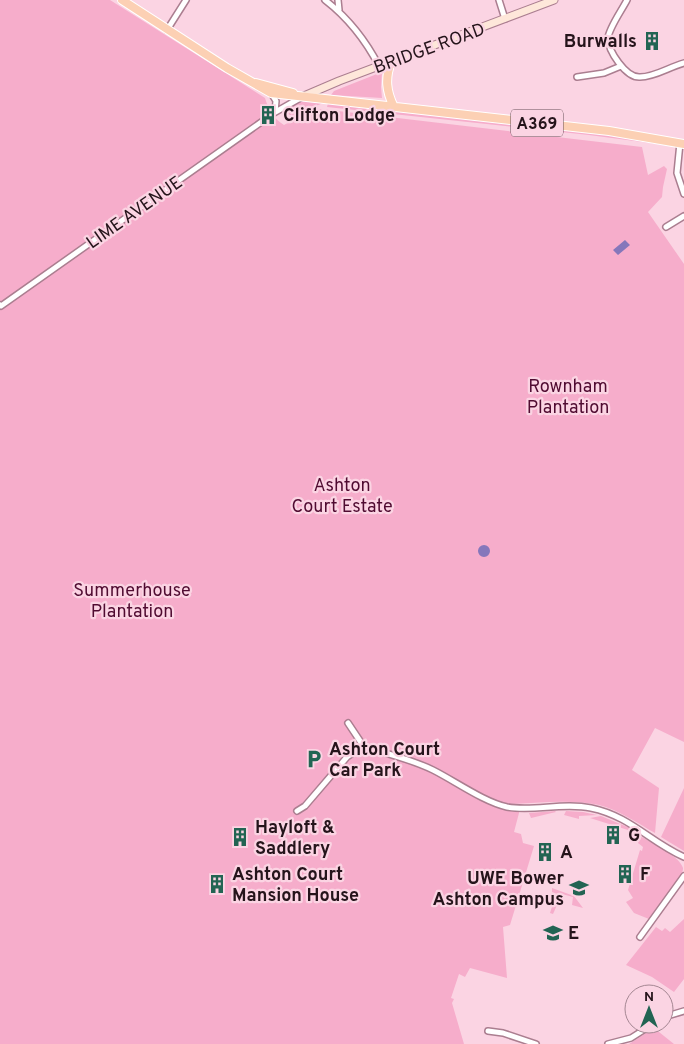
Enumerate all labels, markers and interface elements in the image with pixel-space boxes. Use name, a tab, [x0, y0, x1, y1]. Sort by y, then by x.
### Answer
street label: BRIDGE ROAD	[371, 19, 488, 80]
building icon: Burwalls	[641, 30, 663, 52]
place label: Burwalls	[564, 31, 637, 54]
building icon: Clifton Lodge	[257, 104, 279, 126]
place label: Clifton Lodge	[283, 105, 395, 128]
road number: A369	[511, 110, 563, 136]
street label: LIME AVENUE	[82, 172, 187, 255]
park label: Rownham Plantation	[527, 376, 609, 420]
park label: Ashton Court Estate	[291, 475, 393, 519]
park label: Summerhouse Plantation	[73, 580, 191, 624]
place label: Ashton Court Car Park	[329, 739, 440, 783]
parking icon: Ashton Court Car Park	[303, 748, 325, 770]
place label: Hayloft & Saddlery	[255, 817, 335, 861]
building icon: G	[602, 824, 624, 846]
place label: G	[628, 825, 640, 848]
building icon: Hayloft & Saddlery	[229, 826, 251, 848]
building icon: A	[534, 841, 556, 863]
place label: A	[560, 842, 573, 865]
building icon: F	[614, 863, 636, 885]
place label: Ashton Court Mansion House	[232, 864, 359, 908]
place label: F	[640, 864, 650, 887]
place label: UWE Bower Ashton Campus	[432, 868, 564, 912]
building icon: Ashton Court Mansion House	[206, 873, 228, 895]
school or university icon: UWE Bower Ashton Campus	[568, 877, 590, 899]
school or university icon: E	[542, 922, 564, 944]
place label: E	[568, 923, 579, 946]
north arrow	[624, 984, 674, 1034]
text: N	[644, 989, 654, 1006]

